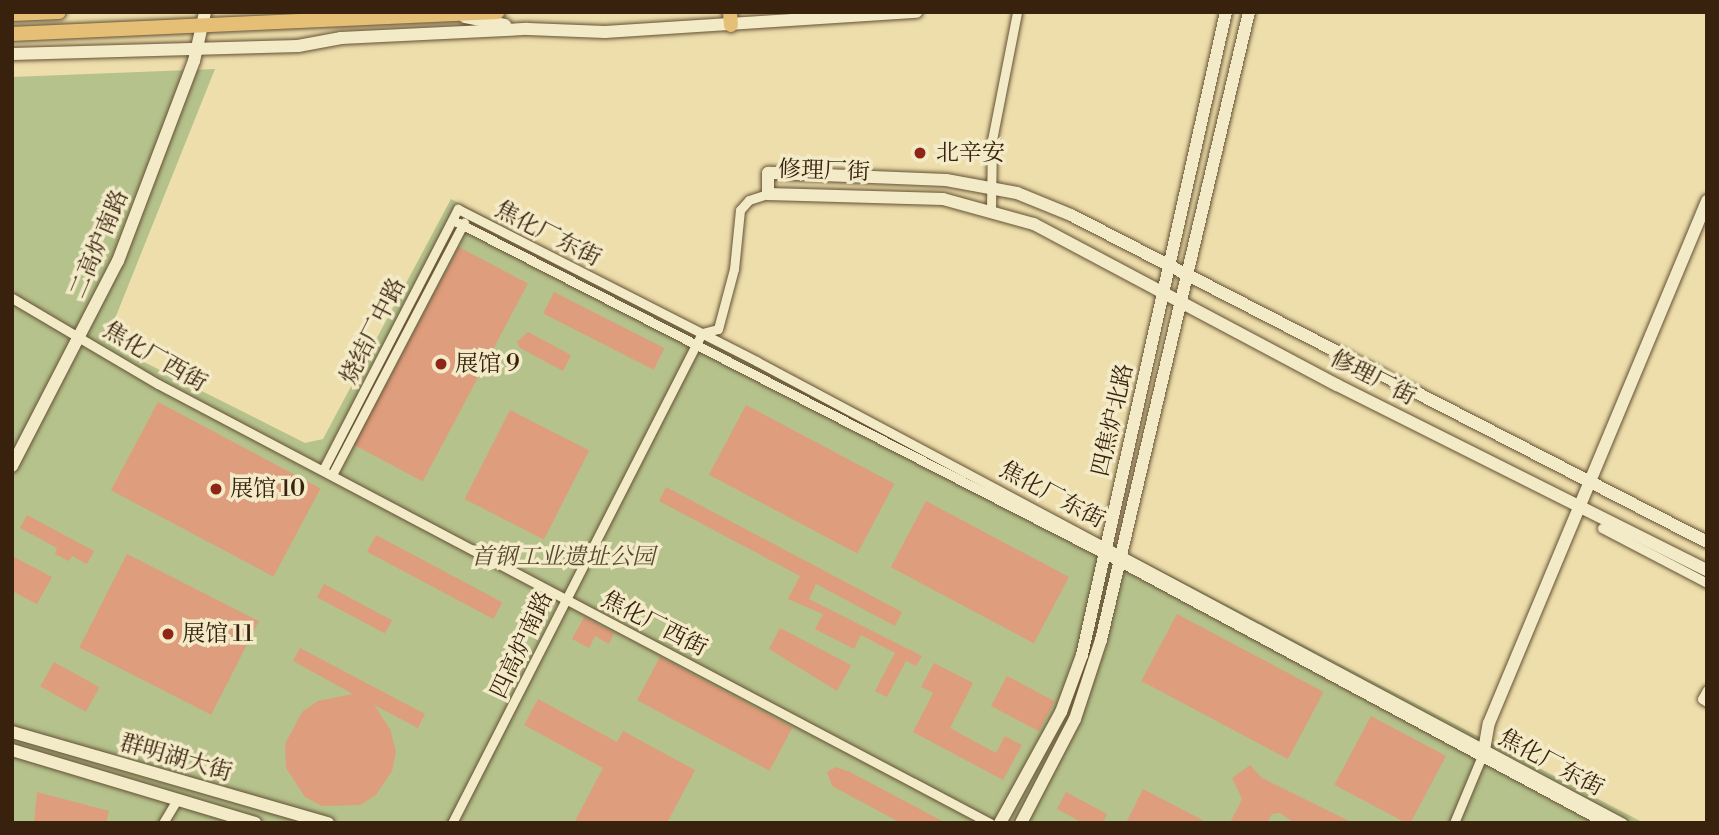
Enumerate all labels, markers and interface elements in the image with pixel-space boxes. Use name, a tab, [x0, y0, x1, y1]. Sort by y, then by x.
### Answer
place label: 北辛安	[936, 139, 1005, 167]
marker: 北辛安	[910, 143, 930, 163]
street label: 修理厂街	[778, 156, 870, 186]
street label: 二高炉南路	[64, 186, 134, 302]
street label: 焦化厂东街	[491, 196, 605, 272]
street label: 烧结厂中路	[335, 274, 411, 388]
street label: 焦化厂西街	[98, 316, 212, 398]
street label: 修理厂街	[1326, 345, 1420, 411]
place label: 展馆 9	[455, 350, 520, 378]
marker: 展馆 9	[433, 356, 449, 372]
street label: 四焦炉北路	[1087, 361, 1139, 479]
street label: 焦化厂东街	[995, 456, 1109, 534]
place label: 展馆 10	[230, 475, 305, 503]
marker: 展馆 10	[208, 481, 224, 497]
park label: 首钢工业遗址公园	[471, 543, 655, 571]
street label: 焦化厂西街	[597, 586, 711, 662]
street label: 四高炉南路	[485, 587, 559, 703]
place label: 展馆 11	[182, 620, 253, 648]
marker: 展馆 11	[160, 626, 176, 642]
street label: 焦化厂东街	[1494, 724, 1608, 802]
street label: 群明湖大街	[117, 729, 235, 787]

